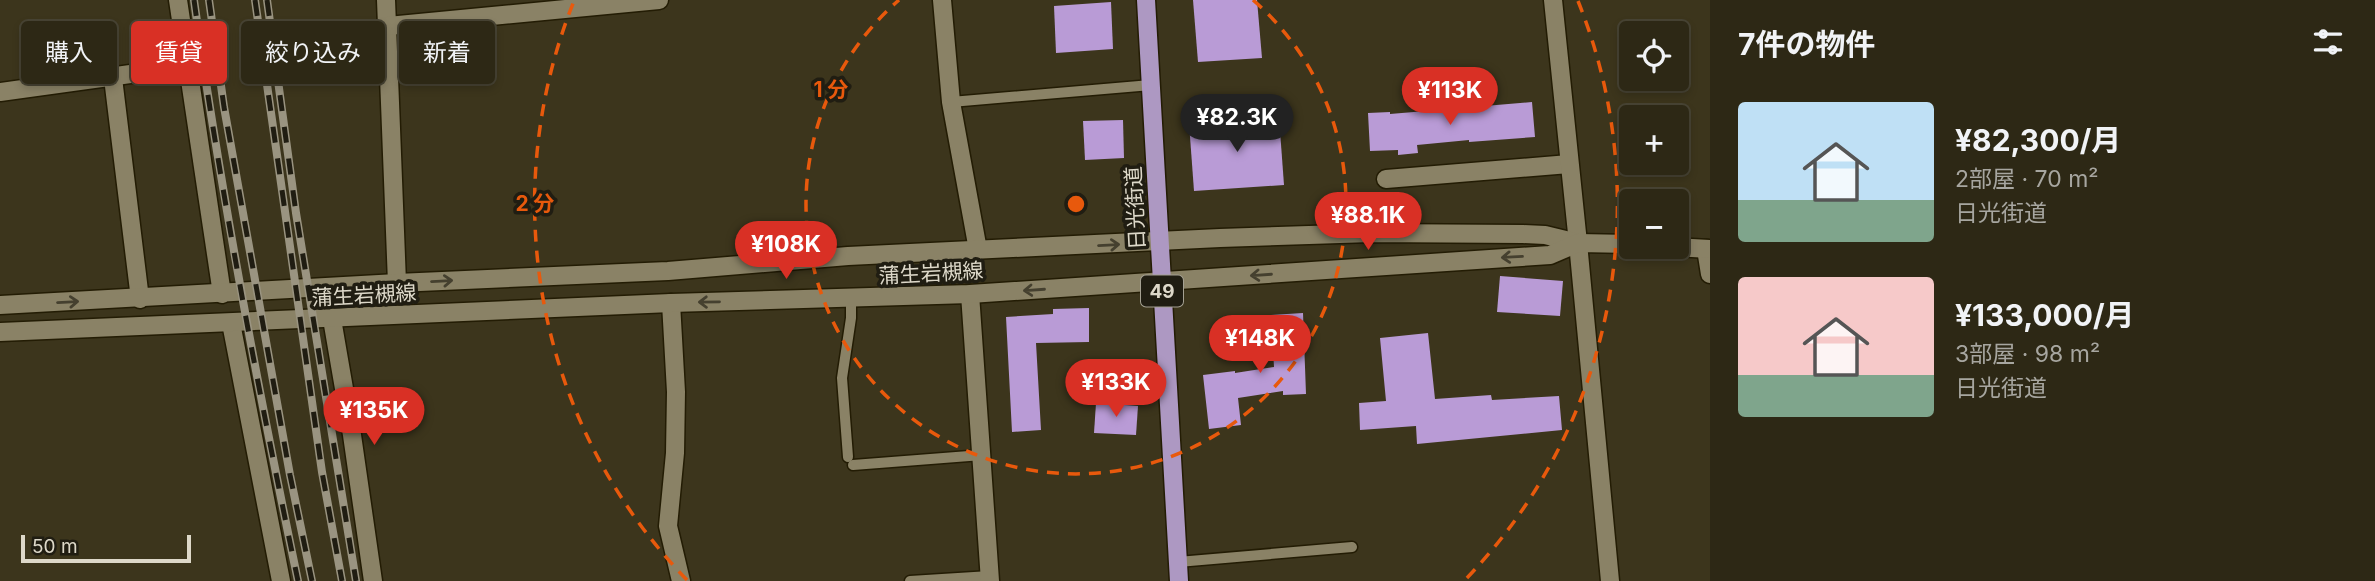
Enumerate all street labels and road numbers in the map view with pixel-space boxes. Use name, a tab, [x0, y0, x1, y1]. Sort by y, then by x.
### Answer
street label: 日光街道	[1120, 165, 1150, 251]
street label: 蒲生岩槻線	[878, 258, 984, 288]
road number: 49	[1141, 276, 1183, 306]
street label: 蒲生岩槻線	[311, 280, 417, 310]

